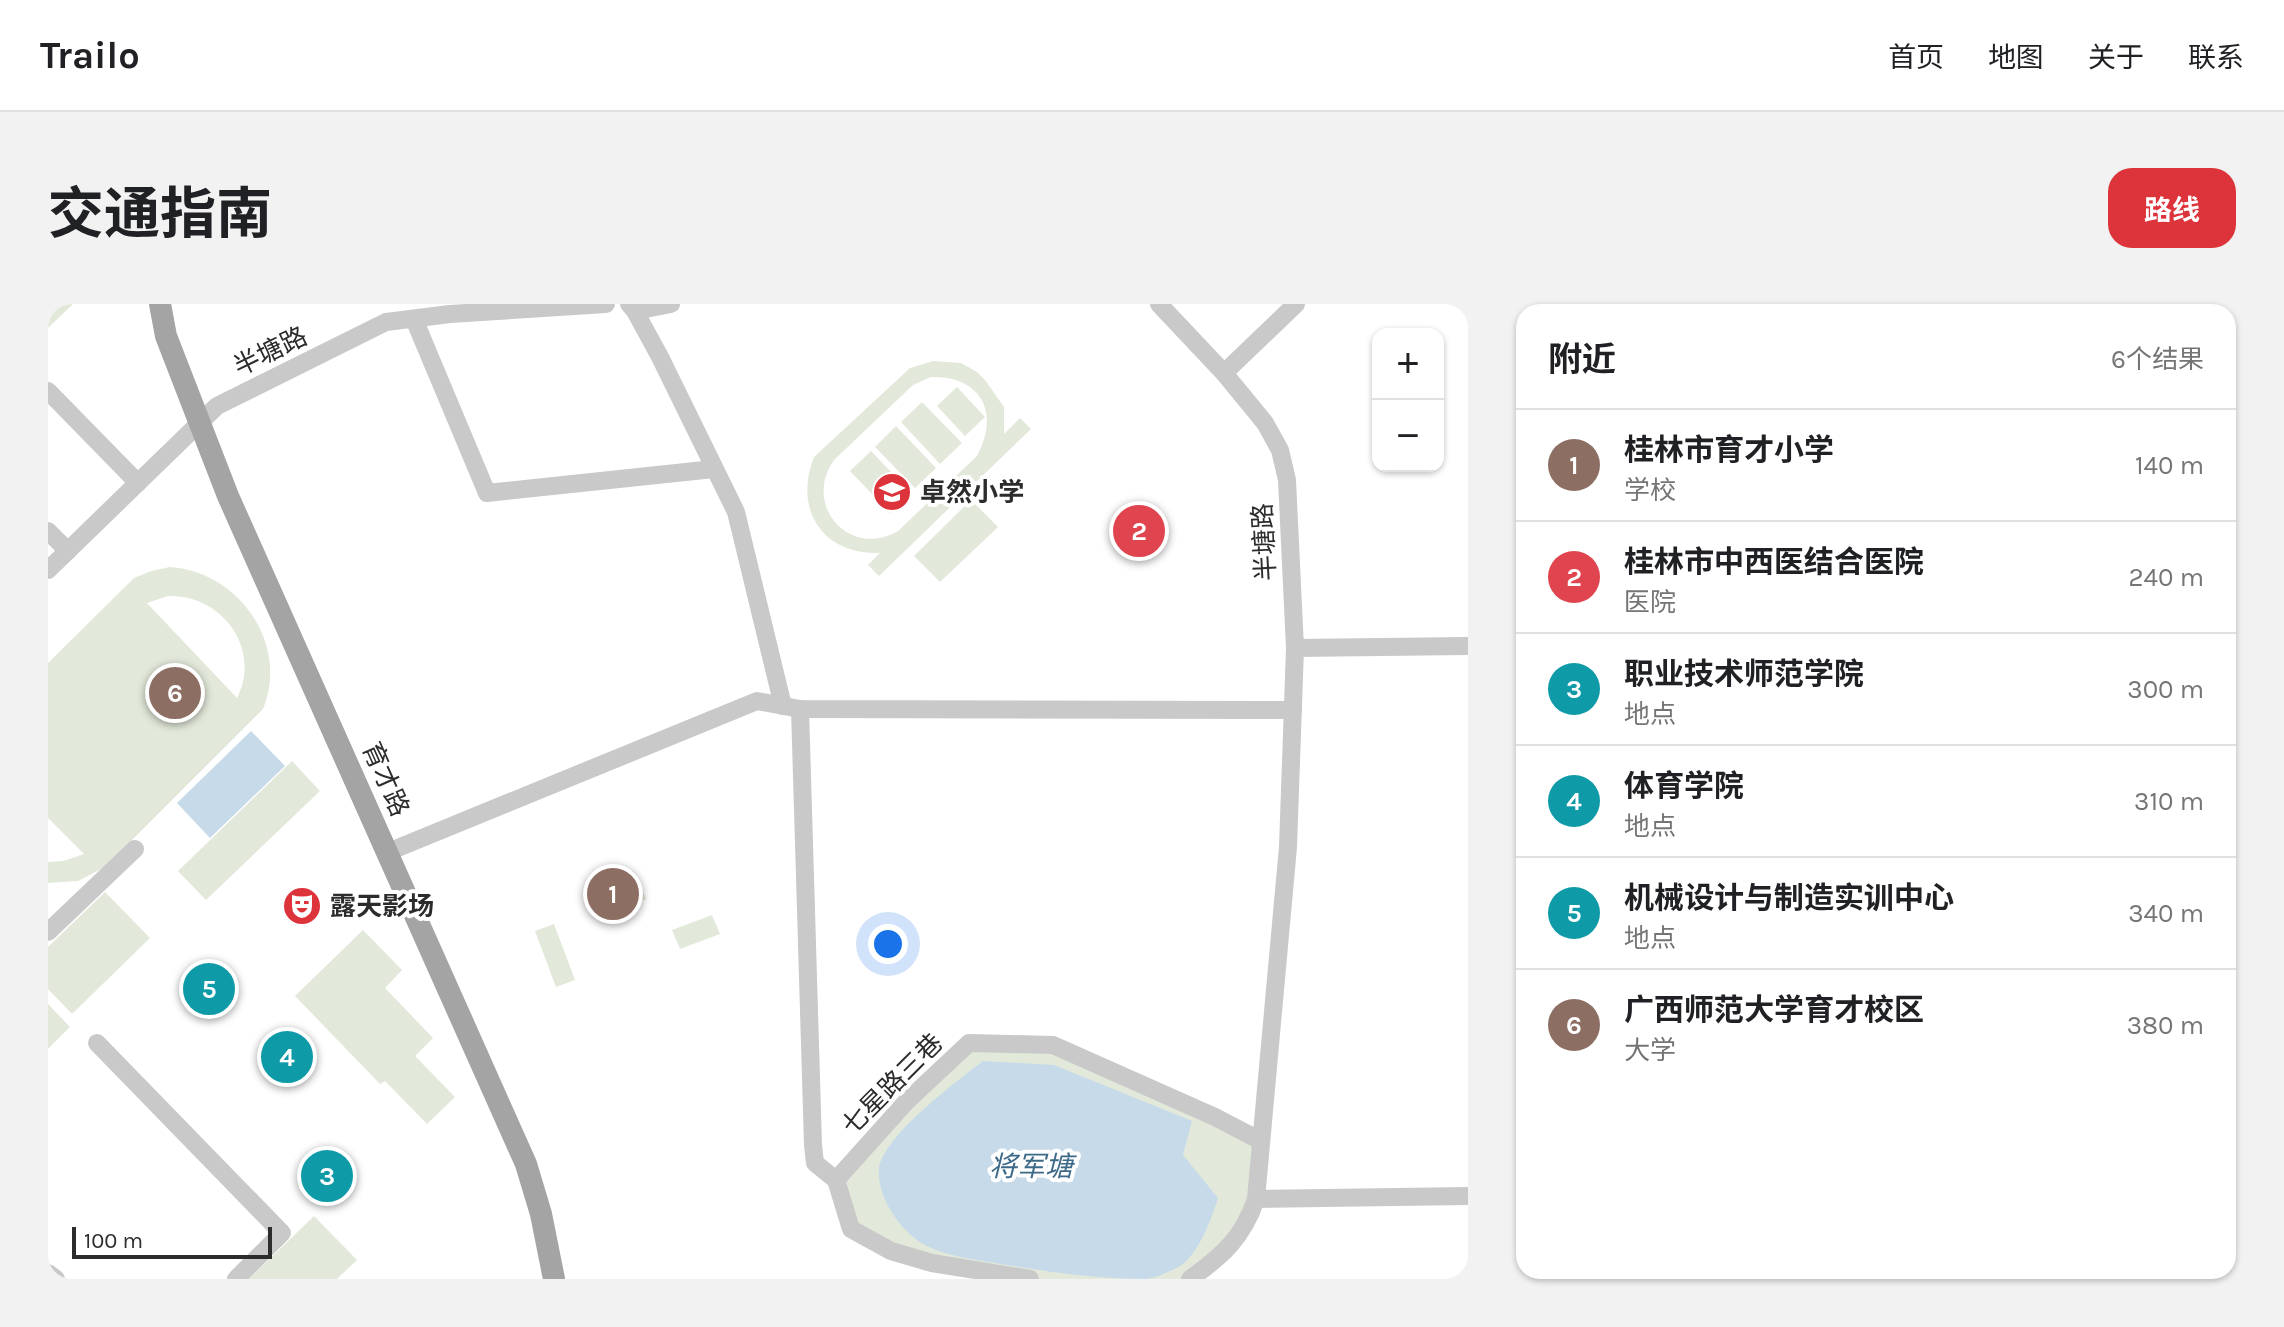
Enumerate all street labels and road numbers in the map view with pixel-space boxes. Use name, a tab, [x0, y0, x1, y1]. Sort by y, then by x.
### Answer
street label: 半塘路	[228, 320, 312, 382]
street label: 半塘路	[1247, 502, 1282, 582]
street label: 育才路	[356, 737, 416, 821]
street label: 七星路三巷	[835, 1027, 949, 1141]

